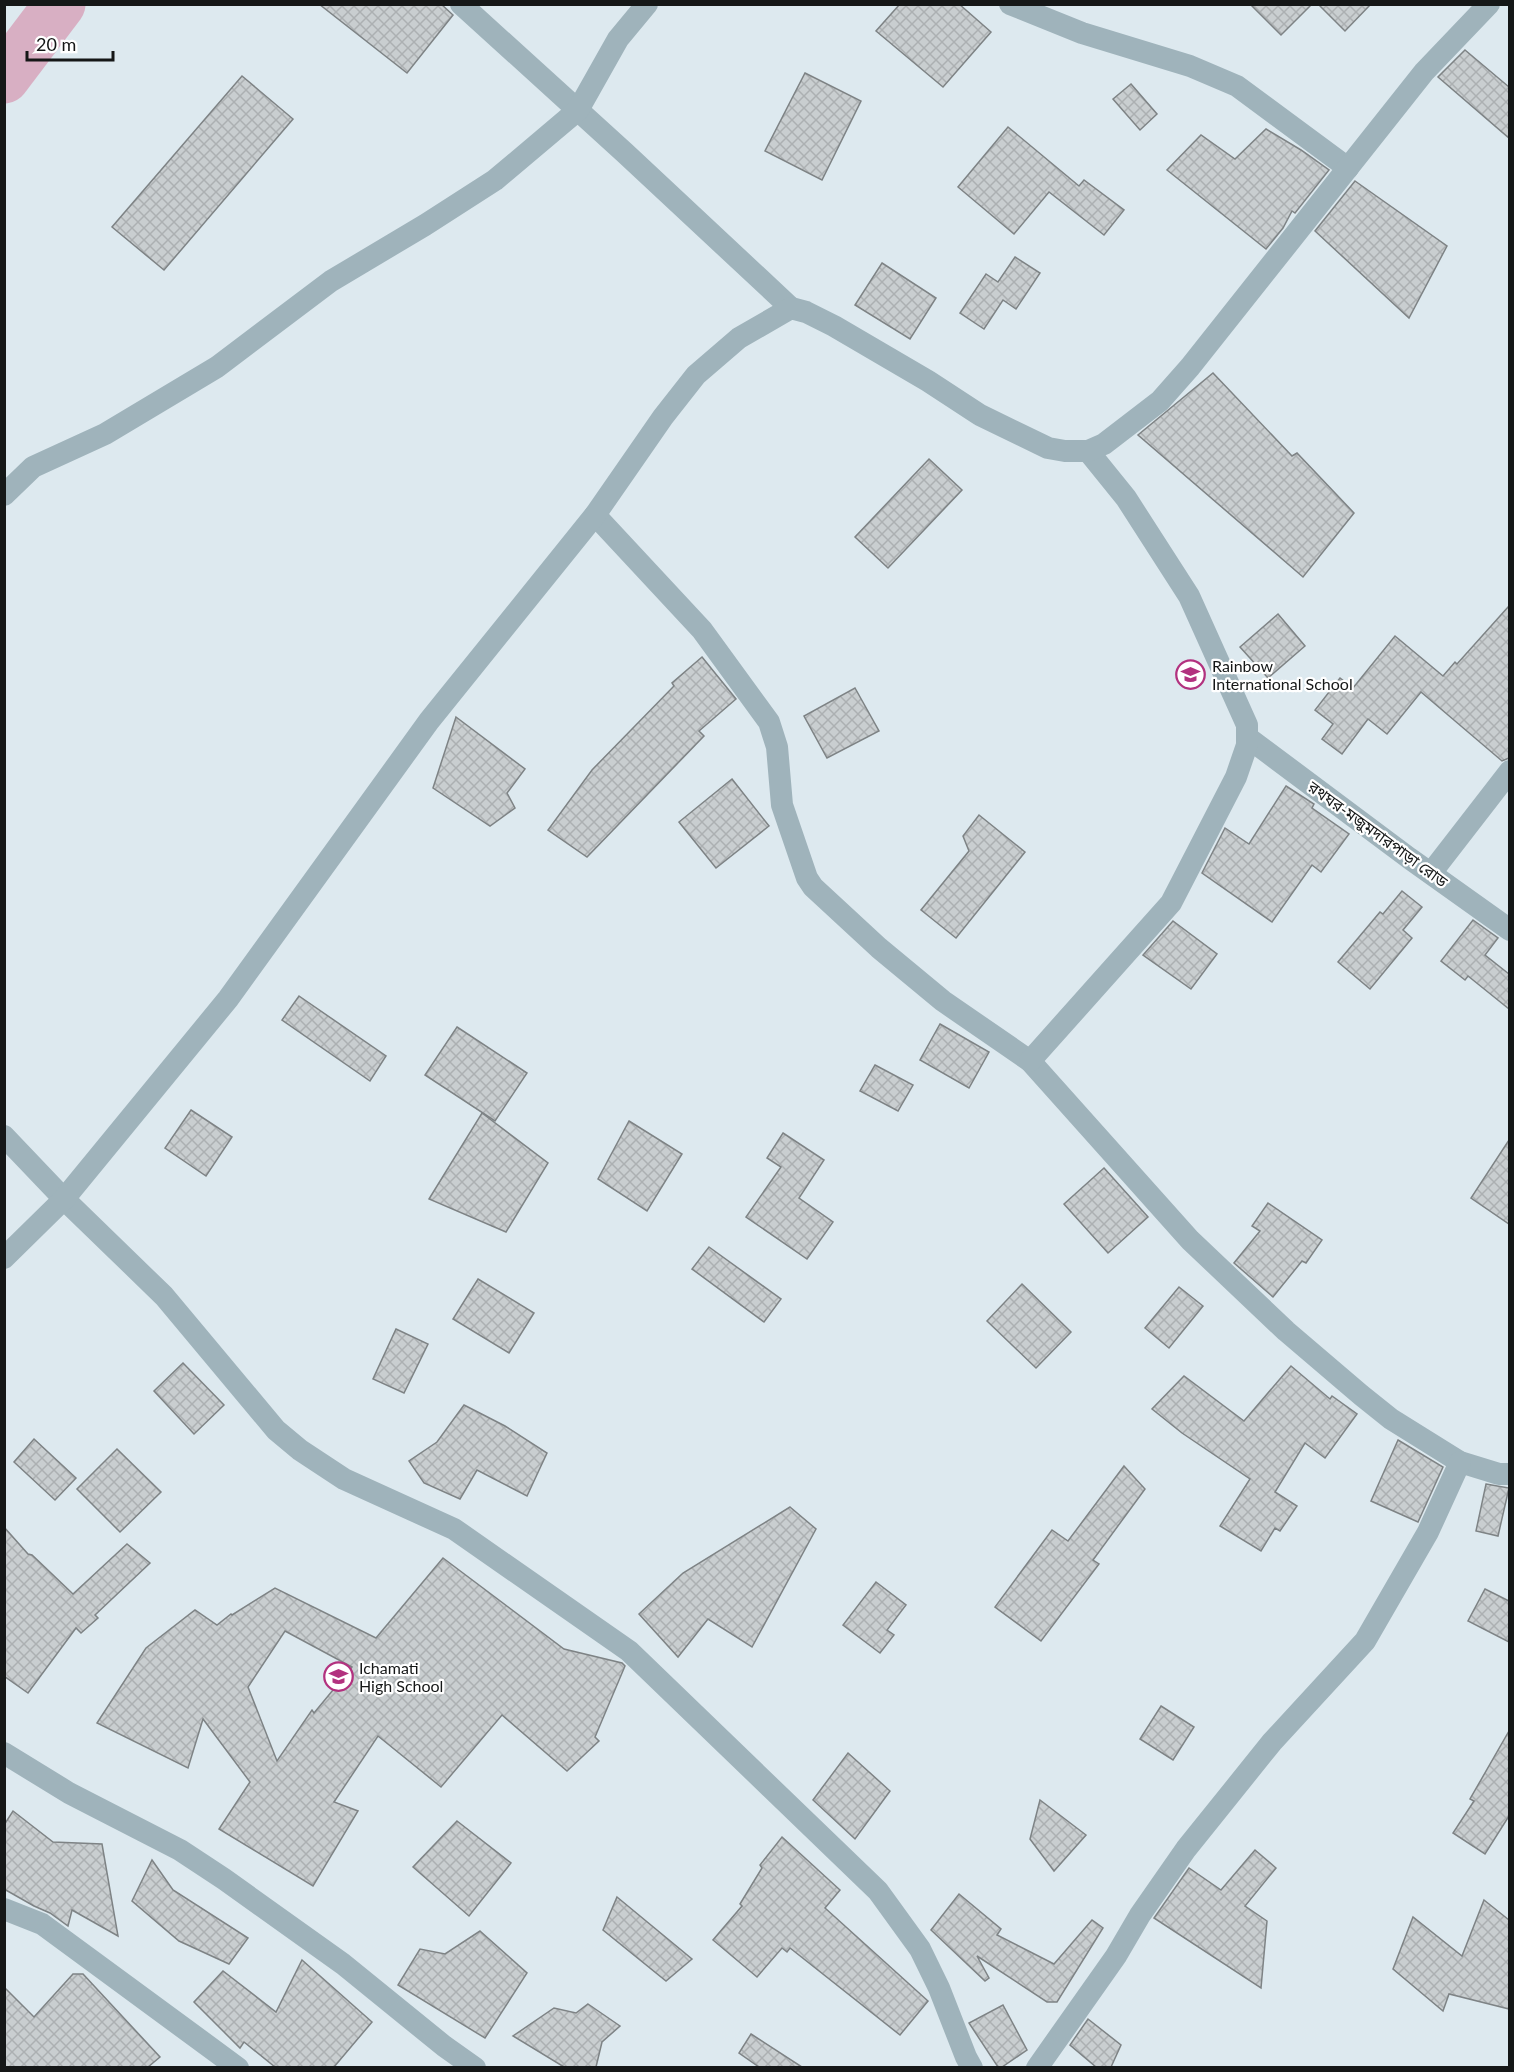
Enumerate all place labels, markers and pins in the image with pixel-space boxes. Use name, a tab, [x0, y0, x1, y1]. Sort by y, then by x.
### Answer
place label: Rainbow International School	[1212, 656, 1353, 693]
school or university icon: Rainbow International School	[1175, 659, 1207, 691]
place label: Ichamati High School	[359, 1658, 443, 1695]
school or university icon: Ichamati High School	[322, 1661, 354, 1693]

